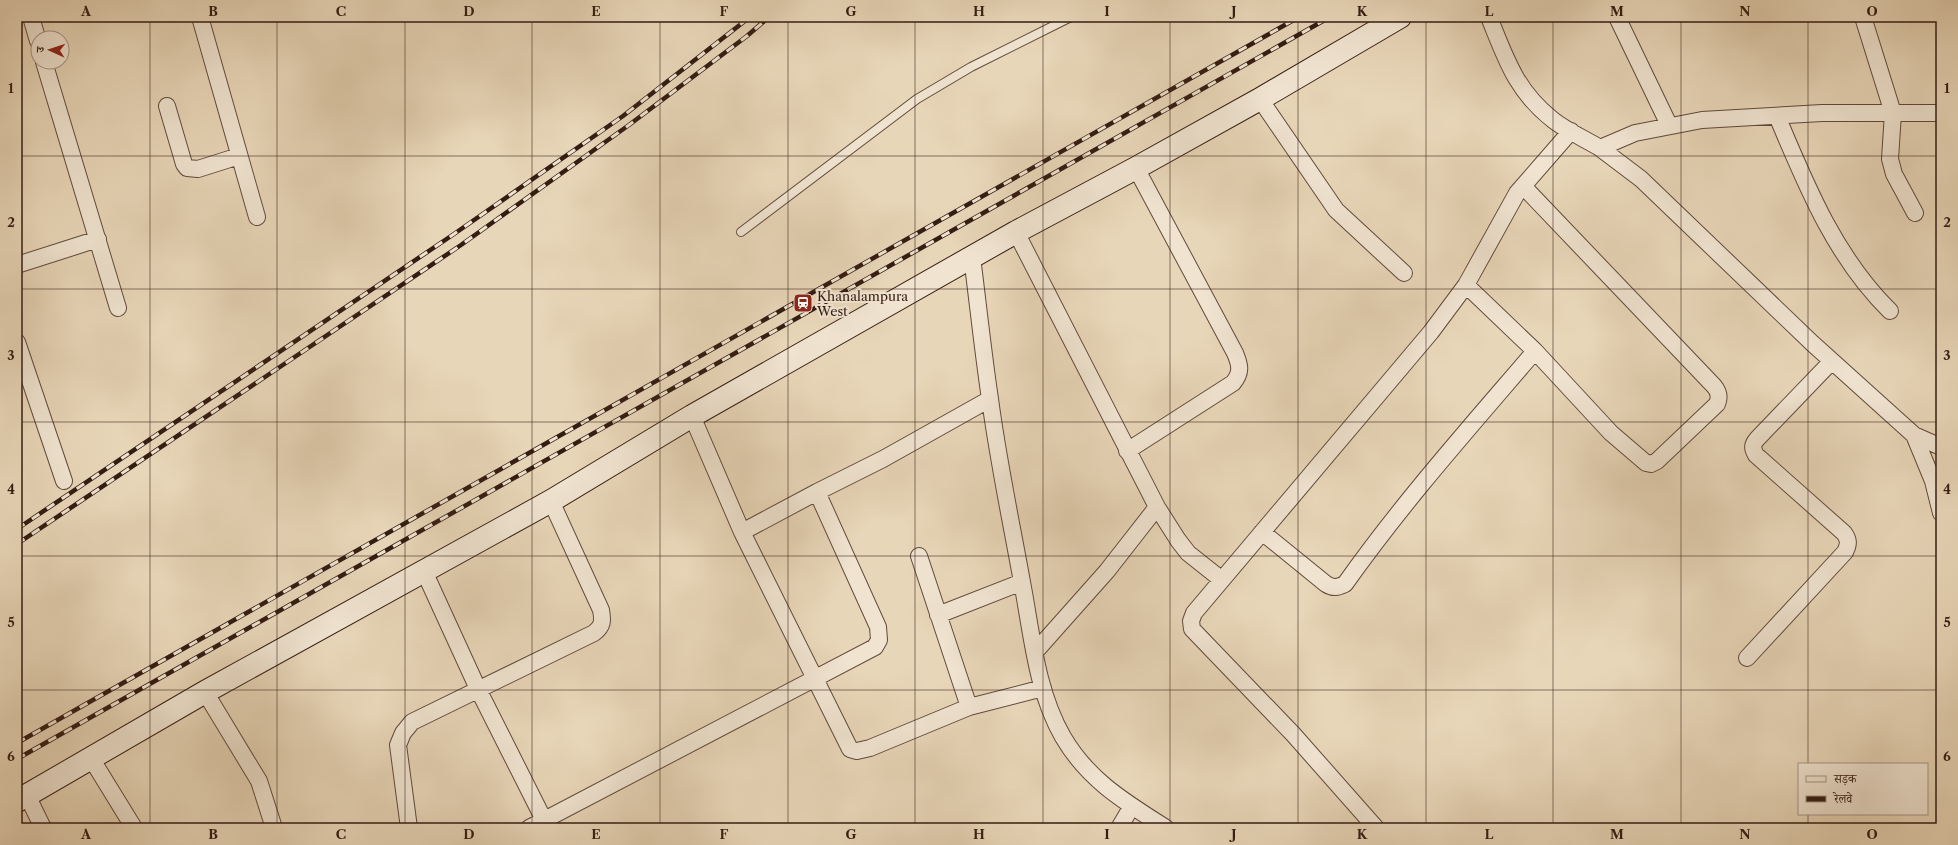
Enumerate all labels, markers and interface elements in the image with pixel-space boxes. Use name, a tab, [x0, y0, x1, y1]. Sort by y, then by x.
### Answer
text: A	[80, 3, 92, 19]
text: B	[208, 3, 218, 19]
text: C	[336, 3, 346, 19]
text: D	[463, 3, 475, 19]
text: E	[591, 3, 601, 19]
text: F	[720, 3, 729, 19]
text: G	[845, 3, 857, 19]
text: H	[973, 3, 985, 19]
text: I	[1104, 3, 1110, 19]
text: J	[1229, 3, 1237, 19]
text: K	[1357, 3, 1368, 19]
text: L	[1485, 3, 1494, 19]
text: M	[1610, 3, 1624, 19]
text: N	[1739, 3, 1751, 19]
text: O	[1866, 3, 1878, 19]
north arrow	[30, 30, 70, 70]
text: उ	[33, 45, 47, 54]
text: 1	[8, 80, 14, 96]
text: 1	[1944, 80, 1950, 96]
text: 2	[7, 214, 15, 230]
text: 2	[1943, 214, 1951, 230]
place label: Khanalampura West	[816, 288, 908, 319]
station icon: Khanalampura West	[792, 292, 814, 314]
text: 3	[7, 347, 15, 363]
text: 3	[1943, 347, 1951, 363]
text: 4	[7, 481, 15, 497]
text: 4	[1943, 481, 1951, 497]
text: 5	[7, 614, 15, 630]
text: 5	[1943, 614, 1951, 630]
text: 6	[7, 748, 15, 764]
text: 6	[1943, 748, 1951, 764]
legend	[1798, 763, 1928, 815]
text: सड़क	[1833, 771, 1858, 786]
text: रेलवे	[1832, 791, 1853, 806]
text: A	[80, 826, 92, 842]
text: B	[208, 826, 218, 842]
text: C	[336, 826, 346, 842]
text: D	[463, 826, 475, 842]
text: E	[591, 826, 601, 842]
text: F	[720, 826, 729, 842]
text: G	[845, 826, 857, 842]
text: H	[973, 826, 985, 842]
text: I	[1104, 826, 1110, 842]
text: J	[1229, 826, 1237, 842]
text: K	[1357, 826, 1368, 842]
text: L	[1485, 826, 1494, 842]
text: M	[1610, 826, 1624, 842]
text: N	[1739, 826, 1751, 842]
text: O	[1866, 826, 1878, 842]

